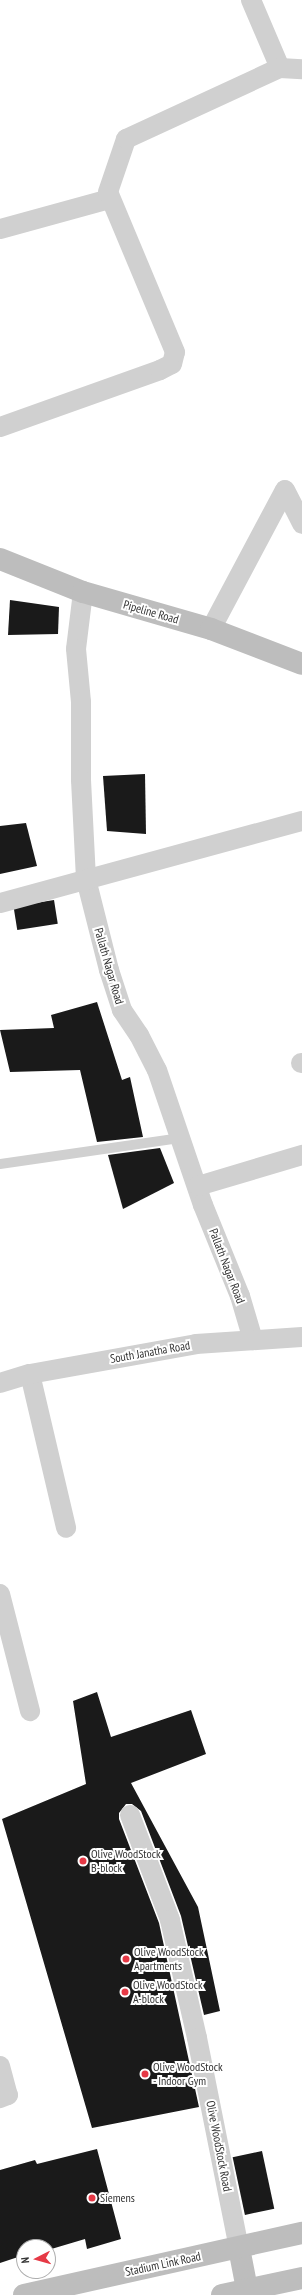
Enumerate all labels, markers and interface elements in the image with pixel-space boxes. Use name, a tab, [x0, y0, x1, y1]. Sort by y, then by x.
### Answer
street label: Pipeline Road	[122, 597, 180, 627]
street label: Pallath Nagar Road	[91, 926, 127, 1006]
street label: Pallath Nagar Road	[206, 1227, 248, 1305]
street label: South Janatha Road	[109, 1338, 191, 1366]
place label: Olive WoodStock B-block	[91, 1847, 161, 1875]
marker: Olive WoodStock B-block	[78, 1856, 88, 1866]
place label: Olive WoodStock Apartments	[134, 1945, 204, 1973]
marker: Olive WoodStock Apartments	[121, 1954, 131, 1964]
place label: Olive WoodStock A-block	[133, 1978, 203, 2006]
marker: Olive WoodStock A-block	[120, 1987, 130, 1997]
place label: Olive WoodStock - Indoor Gym	[153, 2060, 223, 2088]
marker: Olive WoodStock - Indoor Gym	[140, 2069, 150, 2079]
street label: Olive WoodStock Road	[203, 2099, 235, 2193]
place label: Siemens	[100, 2191, 135, 2205]
marker: Siemens	[87, 2193, 97, 2203]
north arrow	[16, 2239, 56, 2279]
street label: Stadium Link Road	[124, 2249, 202, 2279]
text: N	[18, 2256, 32, 2264]

